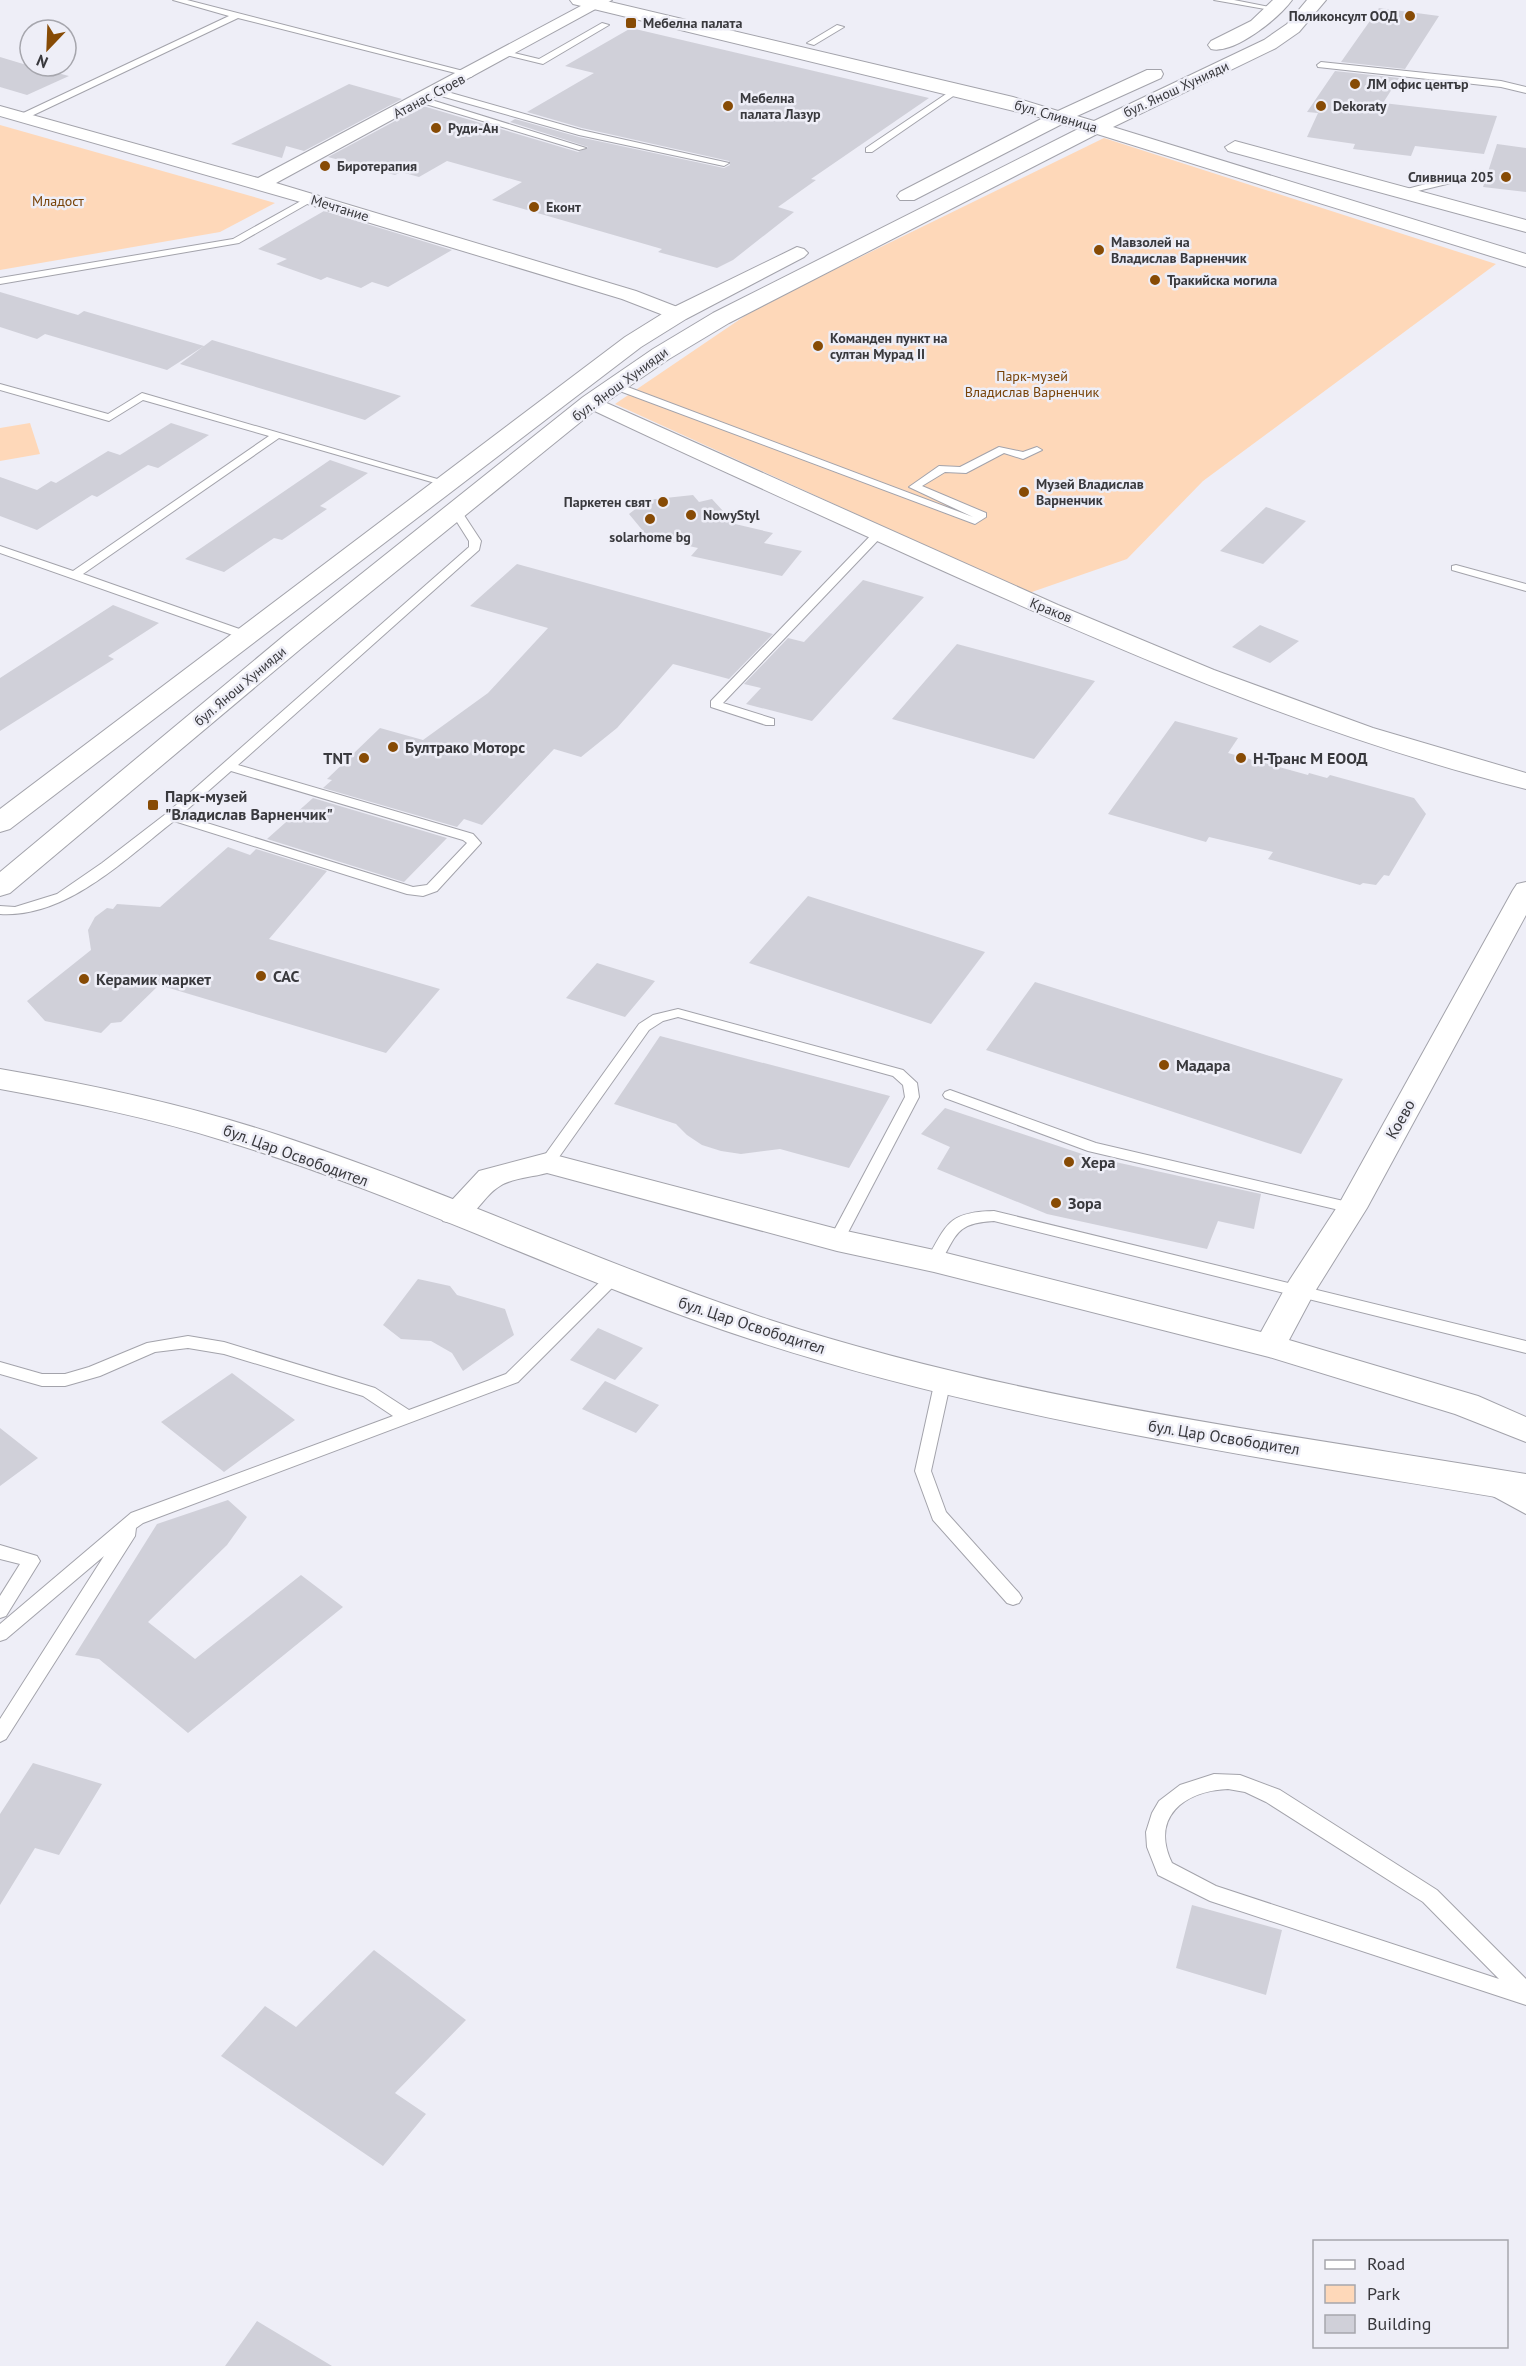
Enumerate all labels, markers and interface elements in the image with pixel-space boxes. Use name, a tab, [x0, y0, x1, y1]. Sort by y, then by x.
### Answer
place label: Поликонсулт ООД	[1289, 7, 1398, 25]
marker: Поликонсулт ООД	[1403, 9, 1417, 23]
place label: Мебелна палата	[643, 14, 742, 32]
marker: Мебелна палата	[624, 16, 638, 30]
north arrow	[18, 18, 78, 78]
text: N	[33, 51, 51, 73]
street label: бул. Янош Хунияди	[1120, 57, 1232, 121]
street label: Атанас Стоев	[390, 70, 468, 122]
place label: ЛМ офис център	[1366, 75, 1469, 93]
marker: ЛМ офис център	[1348, 77, 1362, 91]
place label: Мебелна палата Лазур	[740, 89, 821, 123]
street label: бул. Сливница	[1012, 96, 1100, 136]
place label: Dekoraty	[1333, 97, 1387, 115]
marker: Мебелна палата Лазур	[721, 99, 735, 113]
marker: Dekoraty	[1314, 99, 1328, 113]
place label: Руди-Ан	[448, 119, 498, 137]
marker: Руди-Ан	[429, 121, 443, 135]
place label: Биротерапия	[337, 157, 417, 175]
marker: Биротерапия	[318, 159, 332, 173]
place label: Сливница 205	[1408, 168, 1494, 186]
marker: Сливница 205	[1499, 170, 1513, 184]
street label: Мечтание	[309, 191, 371, 225]
park label: Младост	[32, 192, 84, 210]
place label: Еконт	[546, 198, 581, 216]
marker: Еконт	[527, 200, 541, 214]
place label: Мавзолей на Владислав Варненчик	[1111, 233, 1247, 267]
marker: Мавзолей на Владислав Варненчик	[1092, 243, 1106, 257]
place label: Тракийска могила	[1167, 271, 1277, 289]
marker: Тракийска могила	[1148, 273, 1162, 287]
place label: Команден пункт на султан Мурад II	[830, 329, 948, 363]
marker: Команден пункт на султан Мурад II	[811, 339, 825, 353]
street label: бул. Янош Хунияди	[568, 343, 672, 425]
park label: Парк-музей Владислав Варненчик	[965, 367, 1100, 401]
place label: Музей Владислав Варненчик	[1036, 475, 1144, 509]
marker: Музей Владислав Варненчик	[1017, 485, 1031, 499]
place label: Паркетен свят	[564, 493, 651, 511]
marker: Паркетен свят	[656, 495, 670, 509]
place label: NowyStyl	[703, 506, 761, 524]
marker: NowyStyl	[684, 508, 698, 522]
marker: solarhome bg	[643, 512, 657, 526]
place label: solarhome bg	[609, 528, 691, 546]
street label: Краков	[1027, 593, 1075, 627]
street label: бул. Янош Хунияди	[190, 642, 290, 730]
place label: Бултрако Моторс	[405, 737, 525, 757]
marker: Бултрако Моторс	[386, 740, 400, 754]
place label: TNT	[323, 748, 352, 768]
place label: Н-Транс М ЕООД	[1253, 748, 1368, 768]
marker: TNT	[357, 751, 371, 765]
marker: Н-Транс М ЕООД	[1234, 751, 1248, 765]
place label: Парк-музей "Владислав Варненчик"	[165, 786, 333, 824]
marker: Парк-музей "Владислав Варненчик"	[146, 798, 160, 812]
place label: САС	[273, 966, 299, 986]
place label: Керамик маркет	[96, 969, 211, 989]
marker: САС	[254, 969, 268, 983]
marker: Керамик маркет	[77, 972, 91, 986]
place label: Мадара	[1176, 1055, 1230, 1075]
marker: Мадара	[1157, 1058, 1171, 1072]
street label: Коево	[1381, 1096, 1419, 1142]
street label: бул. Цар Освободител	[221, 1119, 371, 1191]
place label: Хера	[1081, 1152, 1116, 1172]
marker: Хера	[1062, 1155, 1076, 1169]
place label: Зора	[1068, 1193, 1102, 1213]
marker: Зора	[1049, 1196, 1063, 1210]
street label: бул. Цар Освободител	[676, 1292, 828, 1358]
street label: бул. Цар Освободител	[1147, 1415, 1301, 1459]
legend	[1313, 2240, 1508, 2348]
text: Road	[1367, 2252, 1405, 2275]
text: Park	[1367, 2282, 1400, 2305]
text: Building	[1367, 2312, 1431, 2335]

